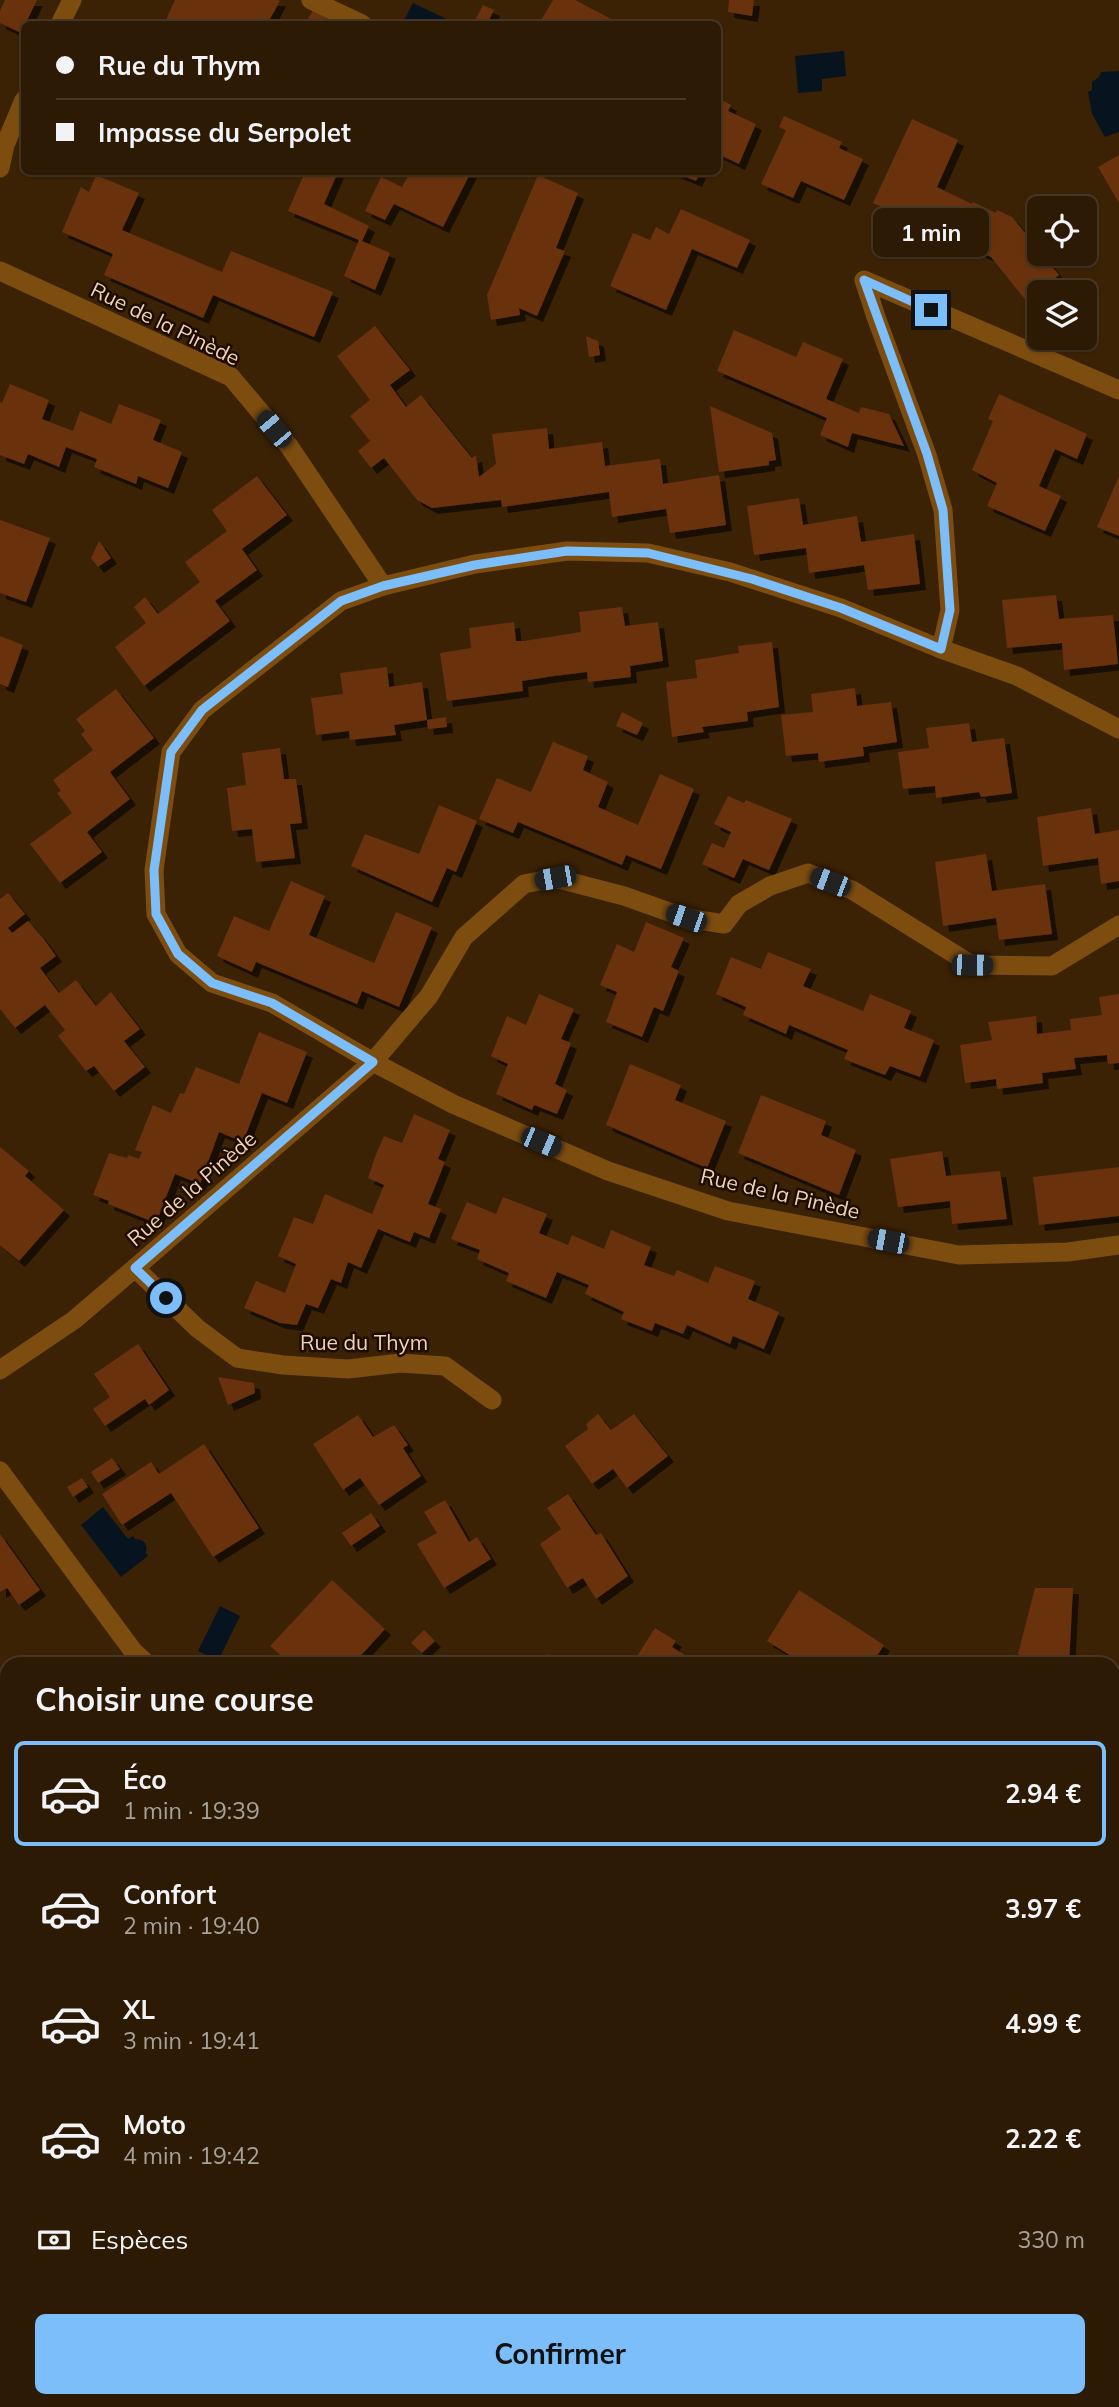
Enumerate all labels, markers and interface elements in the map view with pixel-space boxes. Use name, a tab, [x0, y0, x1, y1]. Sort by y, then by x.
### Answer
text: Rue du Thym	[98, 49, 261, 82]
text: Impasse du Serpolet	[98, 116, 351, 149]
map controls	[1027, 196, 1097, 350]
button: locate	[1027, 196, 1097, 266]
callout: 1 min	[873, 208, 989, 258]
text: 1 min	[901, 218, 961, 247]
street label: Rue de la Pinède	[87, 276, 244, 370]
button: layers	[1027, 280, 1097, 350]
route end	[915, 294, 947, 326]
car	[253, 406, 296, 452]
car	[533, 864, 578, 892]
car	[807, 865, 854, 899]
car	[663, 901, 710, 935]
car	[951, 954, 994, 976]
car	[518, 1124, 565, 1160]
street label: Rue de la Pinède	[121, 1125, 261, 1251]
street label: Rue de la Pinède	[698, 1162, 862, 1224]
car	[866, 1227, 911, 1255]
route start	[150, 1282, 182, 1314]
street label: Rue du Thym	[300, 1329, 428, 1355]
text: Choisir une course	[35, 1679, 314, 1719]
icon: car	[39, 1762, 102, 1825]
text: Éco	[123, 1763, 167, 1796]
text: 2.94 €	[1005, 1777, 1081, 1810]
text: 1 min · 19:39	[123, 1796, 260, 1825]
icon: car	[39, 1877, 102, 1940]
text: Confort	[123, 1878, 216, 1911]
text: 3.97 €	[1005, 1892, 1081, 1925]
text: 2 min · 19:40	[123, 1911, 260, 1940]
icon: car	[39, 1992, 102, 2055]
text: XL	[123, 1993, 155, 2026]
text: 4.99 €	[1005, 2007, 1081, 2040]
text: 3 min · 19:41	[123, 2026, 260, 2055]
icon: car	[39, 2107, 102, 2170]
text: Moto	[123, 2108, 186, 2141]
text: 2.22 €	[1005, 2122, 1081, 2155]
text: 4 min · 19:42	[123, 2141, 260, 2170]
icon: cash	[35, 2221, 73, 2259]
text: Espèces	[91, 2223, 188, 2256]
text: 330 m	[1017, 2225, 1085, 2254]
button: Confirmer	[35, 2314, 1085, 2394]

